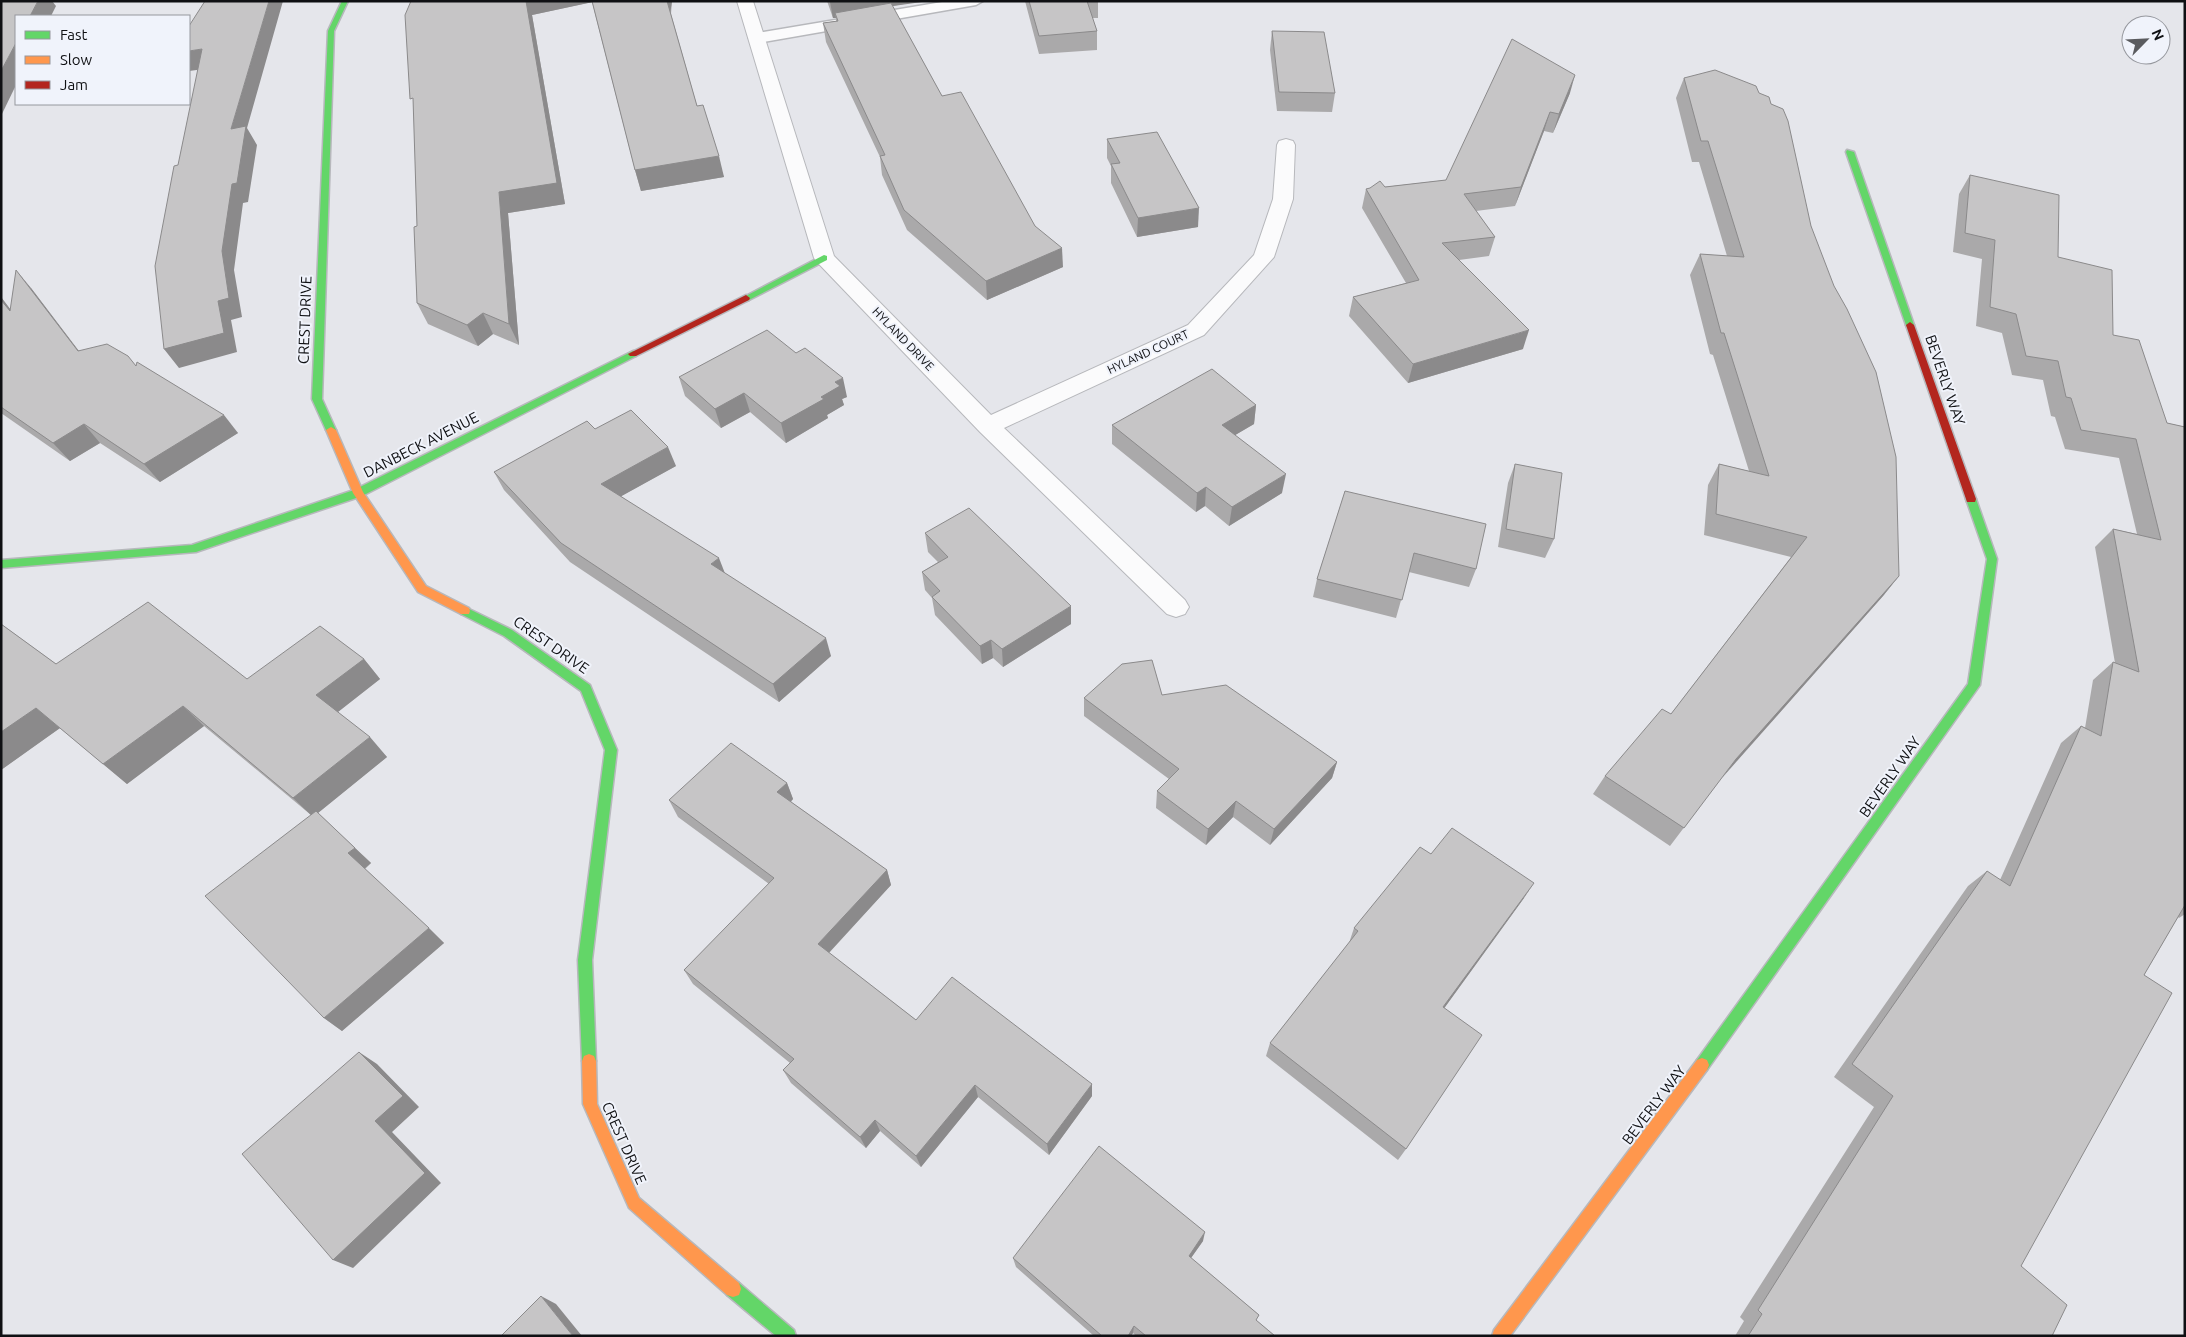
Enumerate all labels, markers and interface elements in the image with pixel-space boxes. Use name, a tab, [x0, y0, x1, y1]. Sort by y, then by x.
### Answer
legend	[15, 15, 190, 105]
north arrow	[2121, 15, 2171, 65]
text: Fast	[60, 26, 88, 43]
text: N	[2148, 27, 2167, 43]
text: Slow	[60, 51, 93, 68]
text: Jam	[60, 76, 88, 93]
street label: CREST DRIVE	[294, 276, 315, 364]
street label: HYLAND DRIVE	[870, 304, 937, 373]
street label: HYLAND COURT	[1105, 327, 1191, 376]
street label: BEVERLY WAY	[1922, 332, 1969, 428]
street label: DANBECK AVENUE	[360, 408, 481, 481]
street label: CREST DRIVE	[510, 612, 592, 677]
street label: BEVERLY WAY	[1856, 733, 1924, 820]
street label: BEVERLY WAY	[1618, 1062, 1689, 1148]
street label: CREST DRIVE	[599, 1099, 650, 1187]

